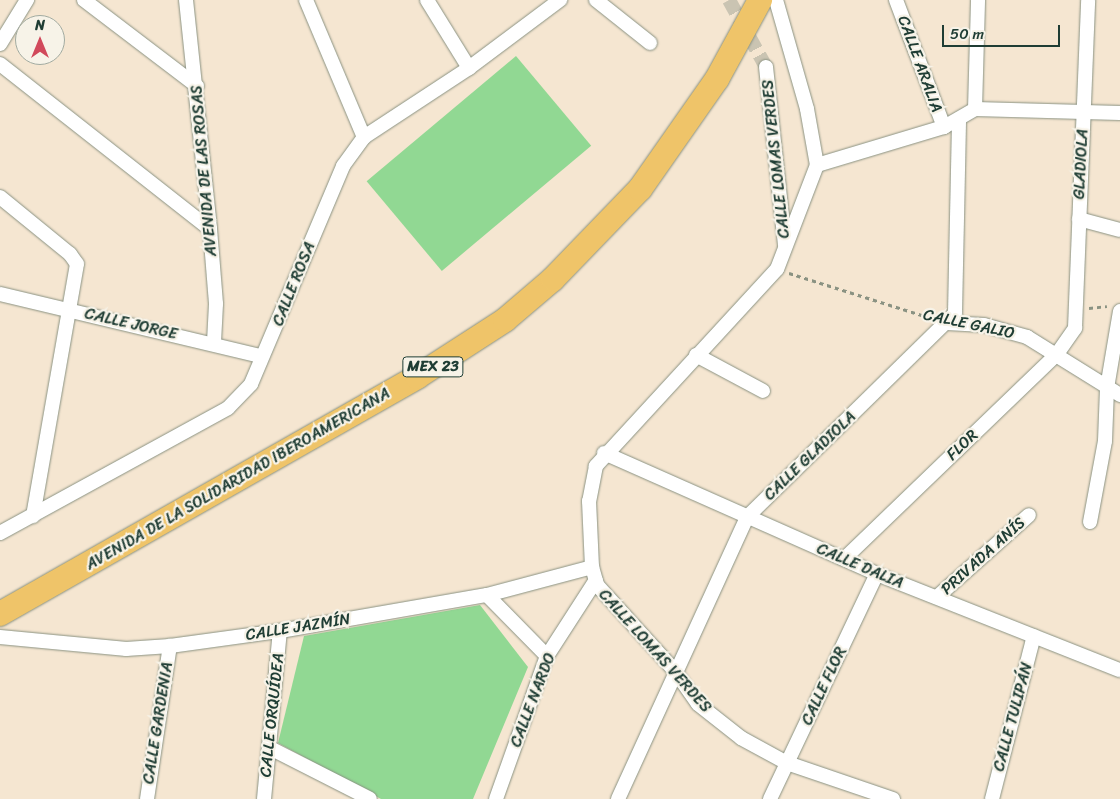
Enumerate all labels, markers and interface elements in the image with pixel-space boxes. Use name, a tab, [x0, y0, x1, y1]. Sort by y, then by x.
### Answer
text: N	[35, 13, 45, 38]
street label: CALLE ARALIA	[894, 13, 946, 115]
north arrow	[15, 15, 65, 65]
scale bar	[945, 15, 1062, 47]
text: 50 m	[950, 21, 984, 47]
street label: CALLE LOMAS VERDES	[758, 79, 794, 239]
street label: AVENIDA DE LAS ROSAS	[187, 84, 221, 258]
street label: GLADIOLA	[1070, 128, 1092, 200]
street label: CALLE ROSA	[268, 239, 320, 329]
street label: CALLE JORGE	[83, 304, 179, 344]
street label: CALLE GALIO	[922, 305, 1016, 343]
road number: MEX 23	[402, 354, 464, 380]
street label: AVENIDA DE LA SOLIDARIDAD IBEROAMERICANA	[81, 383, 395, 575]
street label: CALLE GLADIOLA	[761, 408, 859, 504]
street label: FLOR	[942, 426, 982, 464]
street label: PRIVADA ANÍS	[937, 513, 1029, 599]
street label: CALLE DALIA	[814, 539, 906, 593]
street label: CALLE LOMAS VERDES	[595, 586, 715, 716]
street label: CALLE JAZMÍN	[244, 609, 352, 645]
street label: CALLE FLOR	[797, 644, 851, 728]
street label: CALLE NARDO	[506, 650, 560, 750]
street label: CALLE ORQUÍDEA	[256, 652, 288, 778]
street label: CALLE GARDENIA	[139, 661, 177, 785]
street label: CALLE TULIPÁN	[989, 661, 1037, 773]

